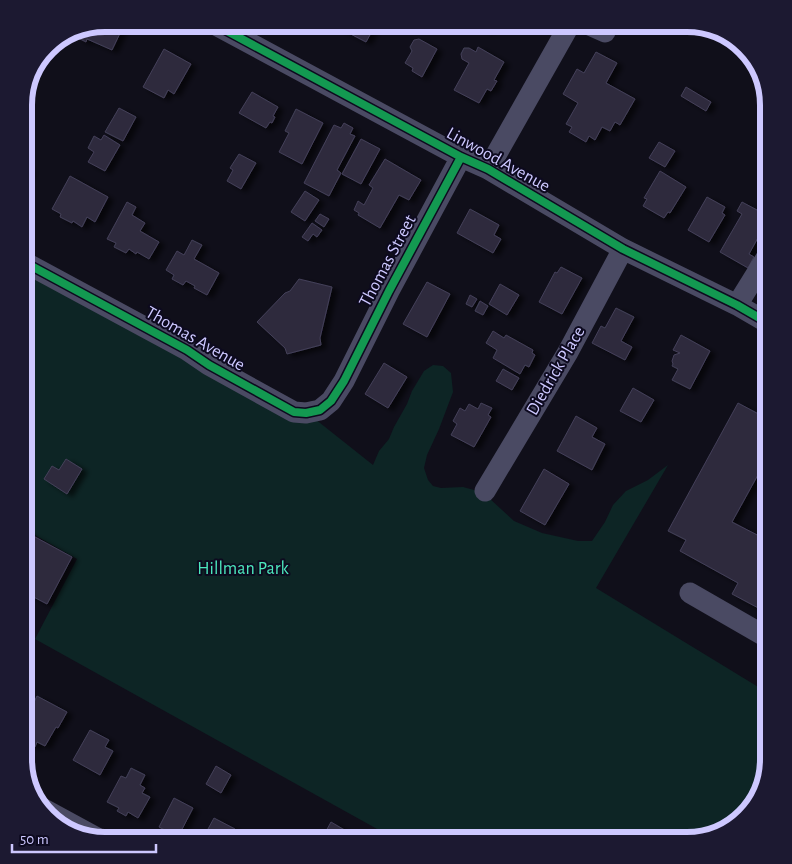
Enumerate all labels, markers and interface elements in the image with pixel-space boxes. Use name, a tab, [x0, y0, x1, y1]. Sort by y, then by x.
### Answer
street label: Linwood Avenue	[443, 124, 553, 196]
street label: Thomas Street	[356, 212, 420, 310]
street label: Thomas Avenue	[142, 303, 248, 375]
street label: Diedrick Place	[523, 324, 589, 418]
park label: Hillman Park	[197, 560, 290, 578]
scale bar	[12, 822, 156, 854]
text: 50 m	[20, 832, 49, 847]

